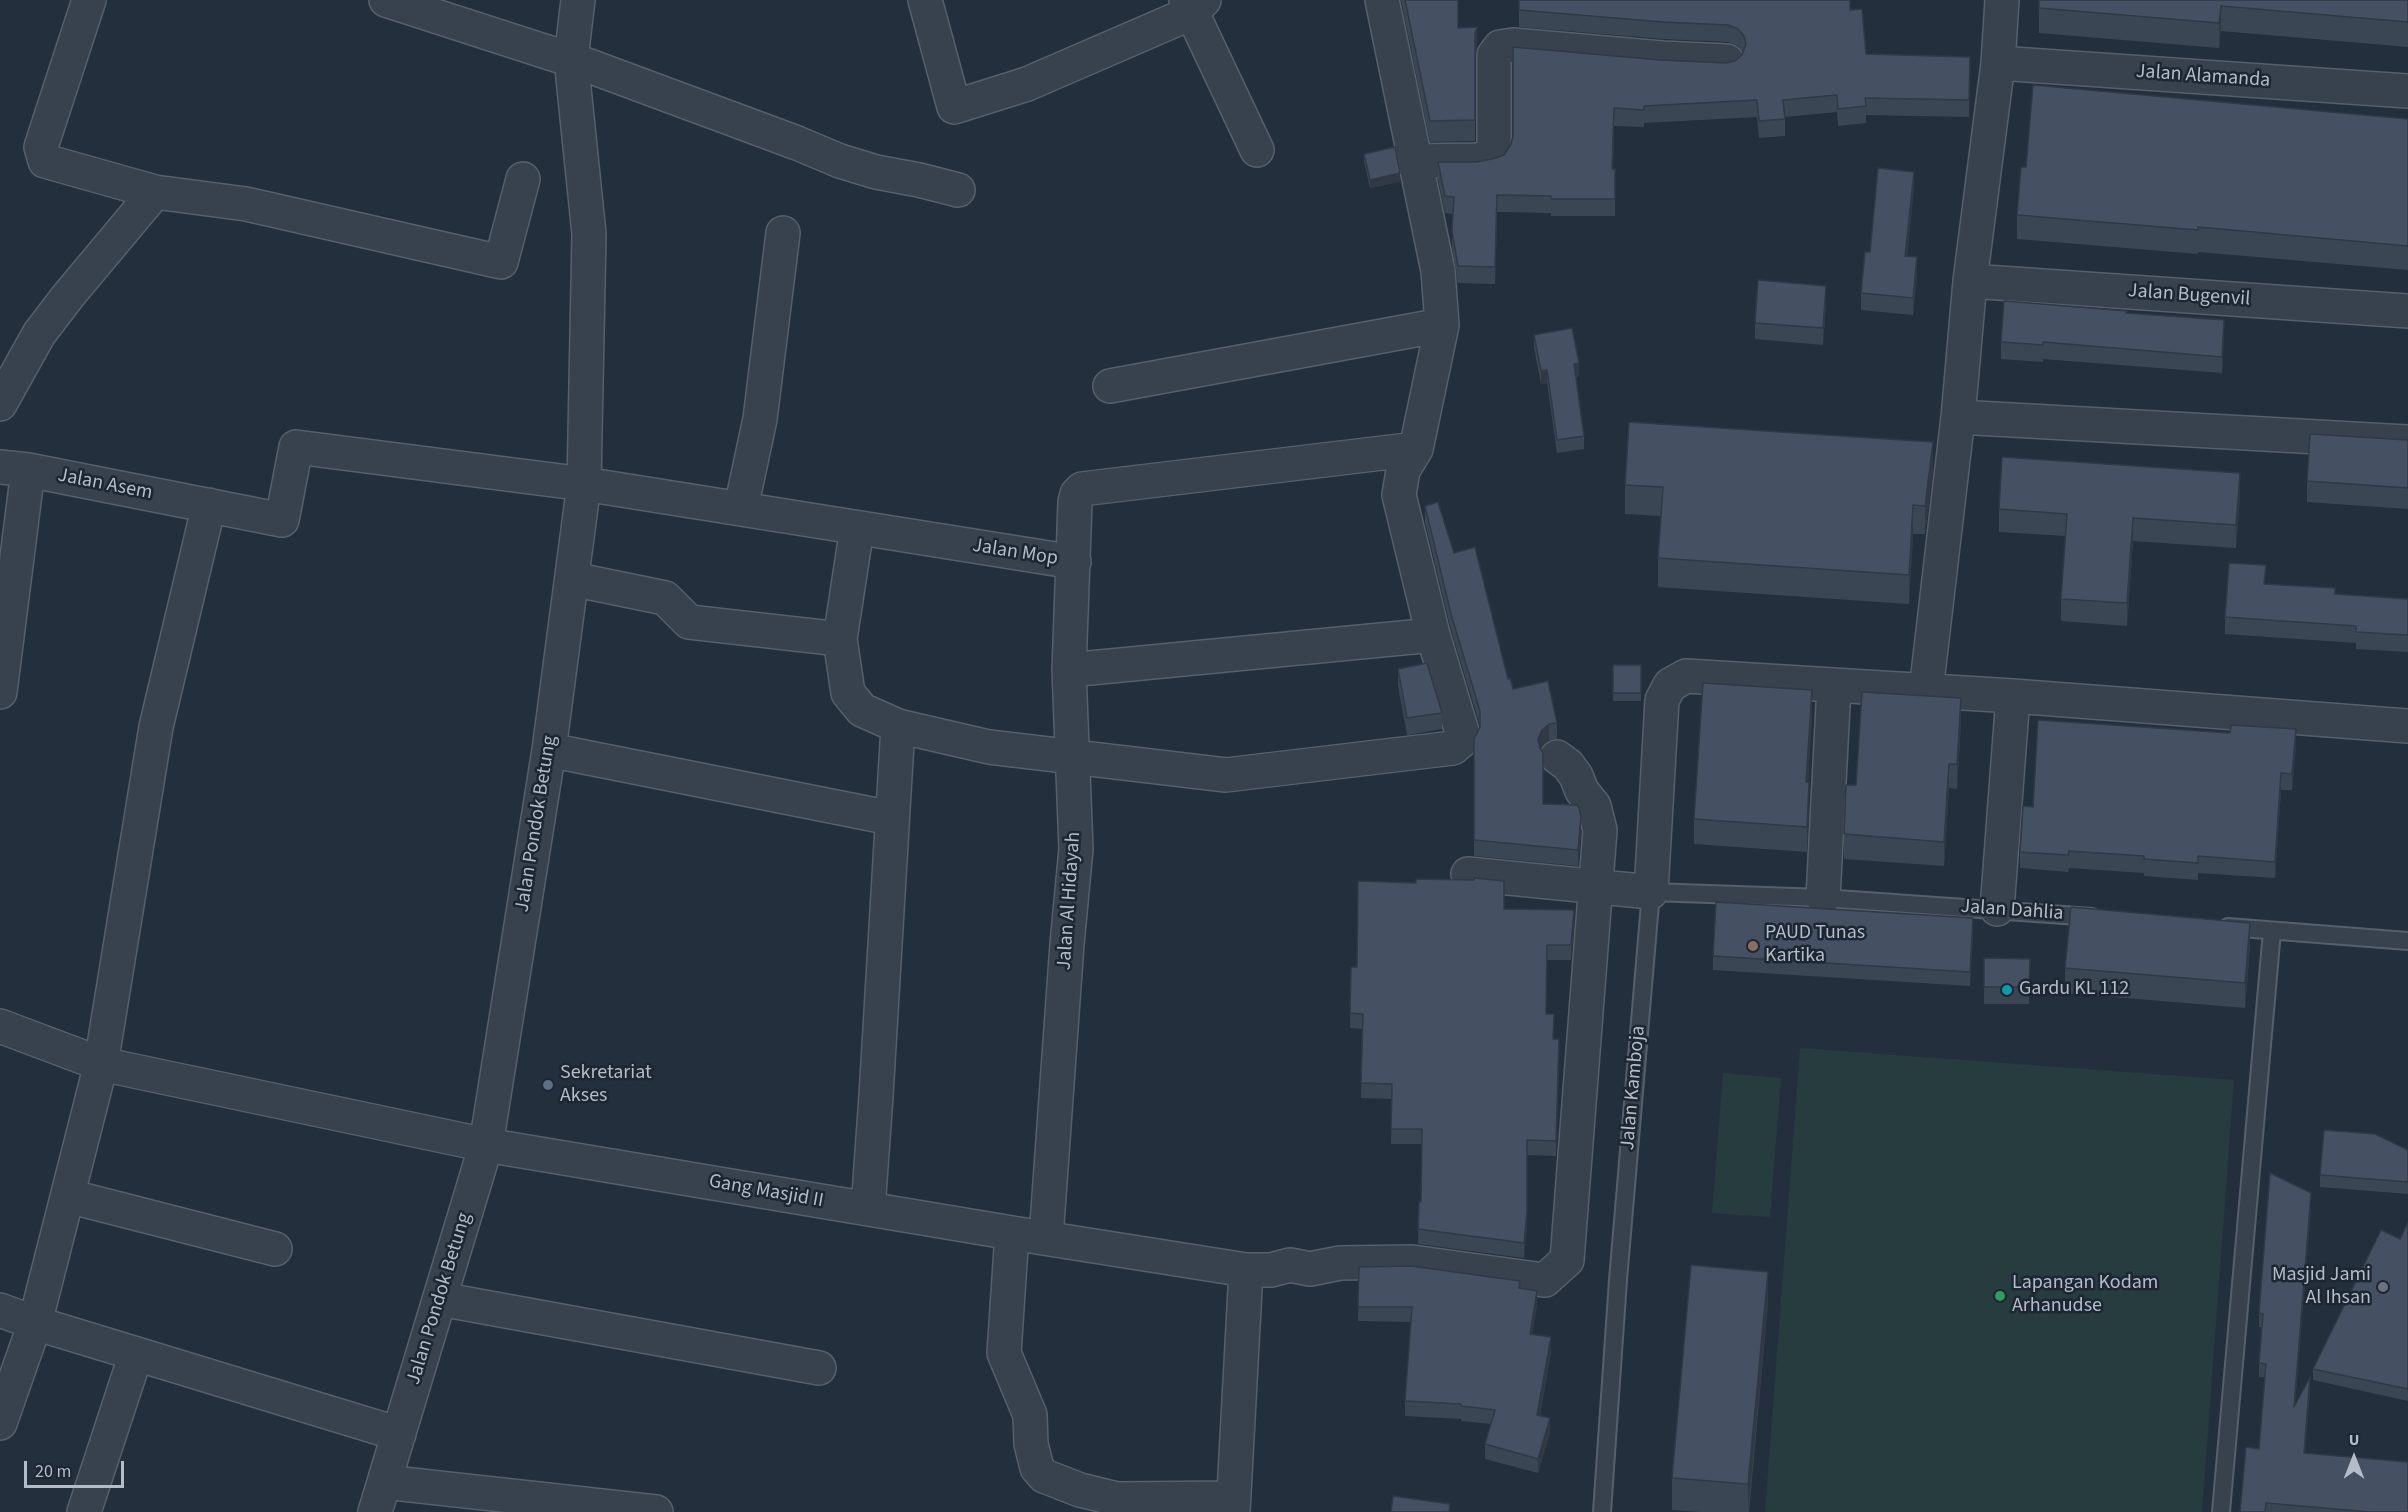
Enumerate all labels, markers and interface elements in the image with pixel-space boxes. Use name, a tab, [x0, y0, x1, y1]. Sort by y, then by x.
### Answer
street label: Jalan Alamanda	[2135, 60, 2271, 94]
street label: Jalan Bugenvil	[2127, 280, 2251, 312]
street label: Jalan Asem	[56, 464, 154, 506]
street label: Jalan Mop	[971, 534, 1059, 572]
street label: Jalan Pondok Betung	[511, 734, 563, 914]
street label: Jalan Al Hidayah	[1053, 831, 1087, 971]
street label: Jalan Dahlia	[1960, 895, 2064, 927]
place label: PAUD Tunas Kartika	[1765, 922, 1865, 969]
marker: PAUD Tunas Kartika	[1746, 939, 1760, 953]
place label: Gardu KL 112	[2019, 978, 2129, 1002]
marker: Gardu KL 112	[2000, 983, 2014, 997]
street label: Jalan Kamboja	[1617, 1025, 1651, 1151]
place label: Sekretariat Akses	[560, 1062, 652, 1109]
marker: Sekretariat Akses	[541, 1078, 555, 1092]
street label: Gang Masjid II	[707, 1170, 825, 1214]
street label: Jalan Pondok Betung	[402, 1210, 478, 1388]
place label: Masjid Jami Al Ihsan	[2272, 1264, 2371, 1311]
place label: Lapangan Kodam Arhanudse	[2012, 1272, 2158, 1319]
marker: Masjid Jami Al Ihsan	[2376, 1280, 2390, 1294]
marker: Lapangan Kodam Arhanudse	[1993, 1289, 2007, 1303]
north arrow	[2324, 1428, 2384, 1488]
text: U	[2349, 1429, 2359, 1451]
scale bar	[27, 1449, 128, 1487]
text: 20 m	[35, 1459, 71, 1484]

